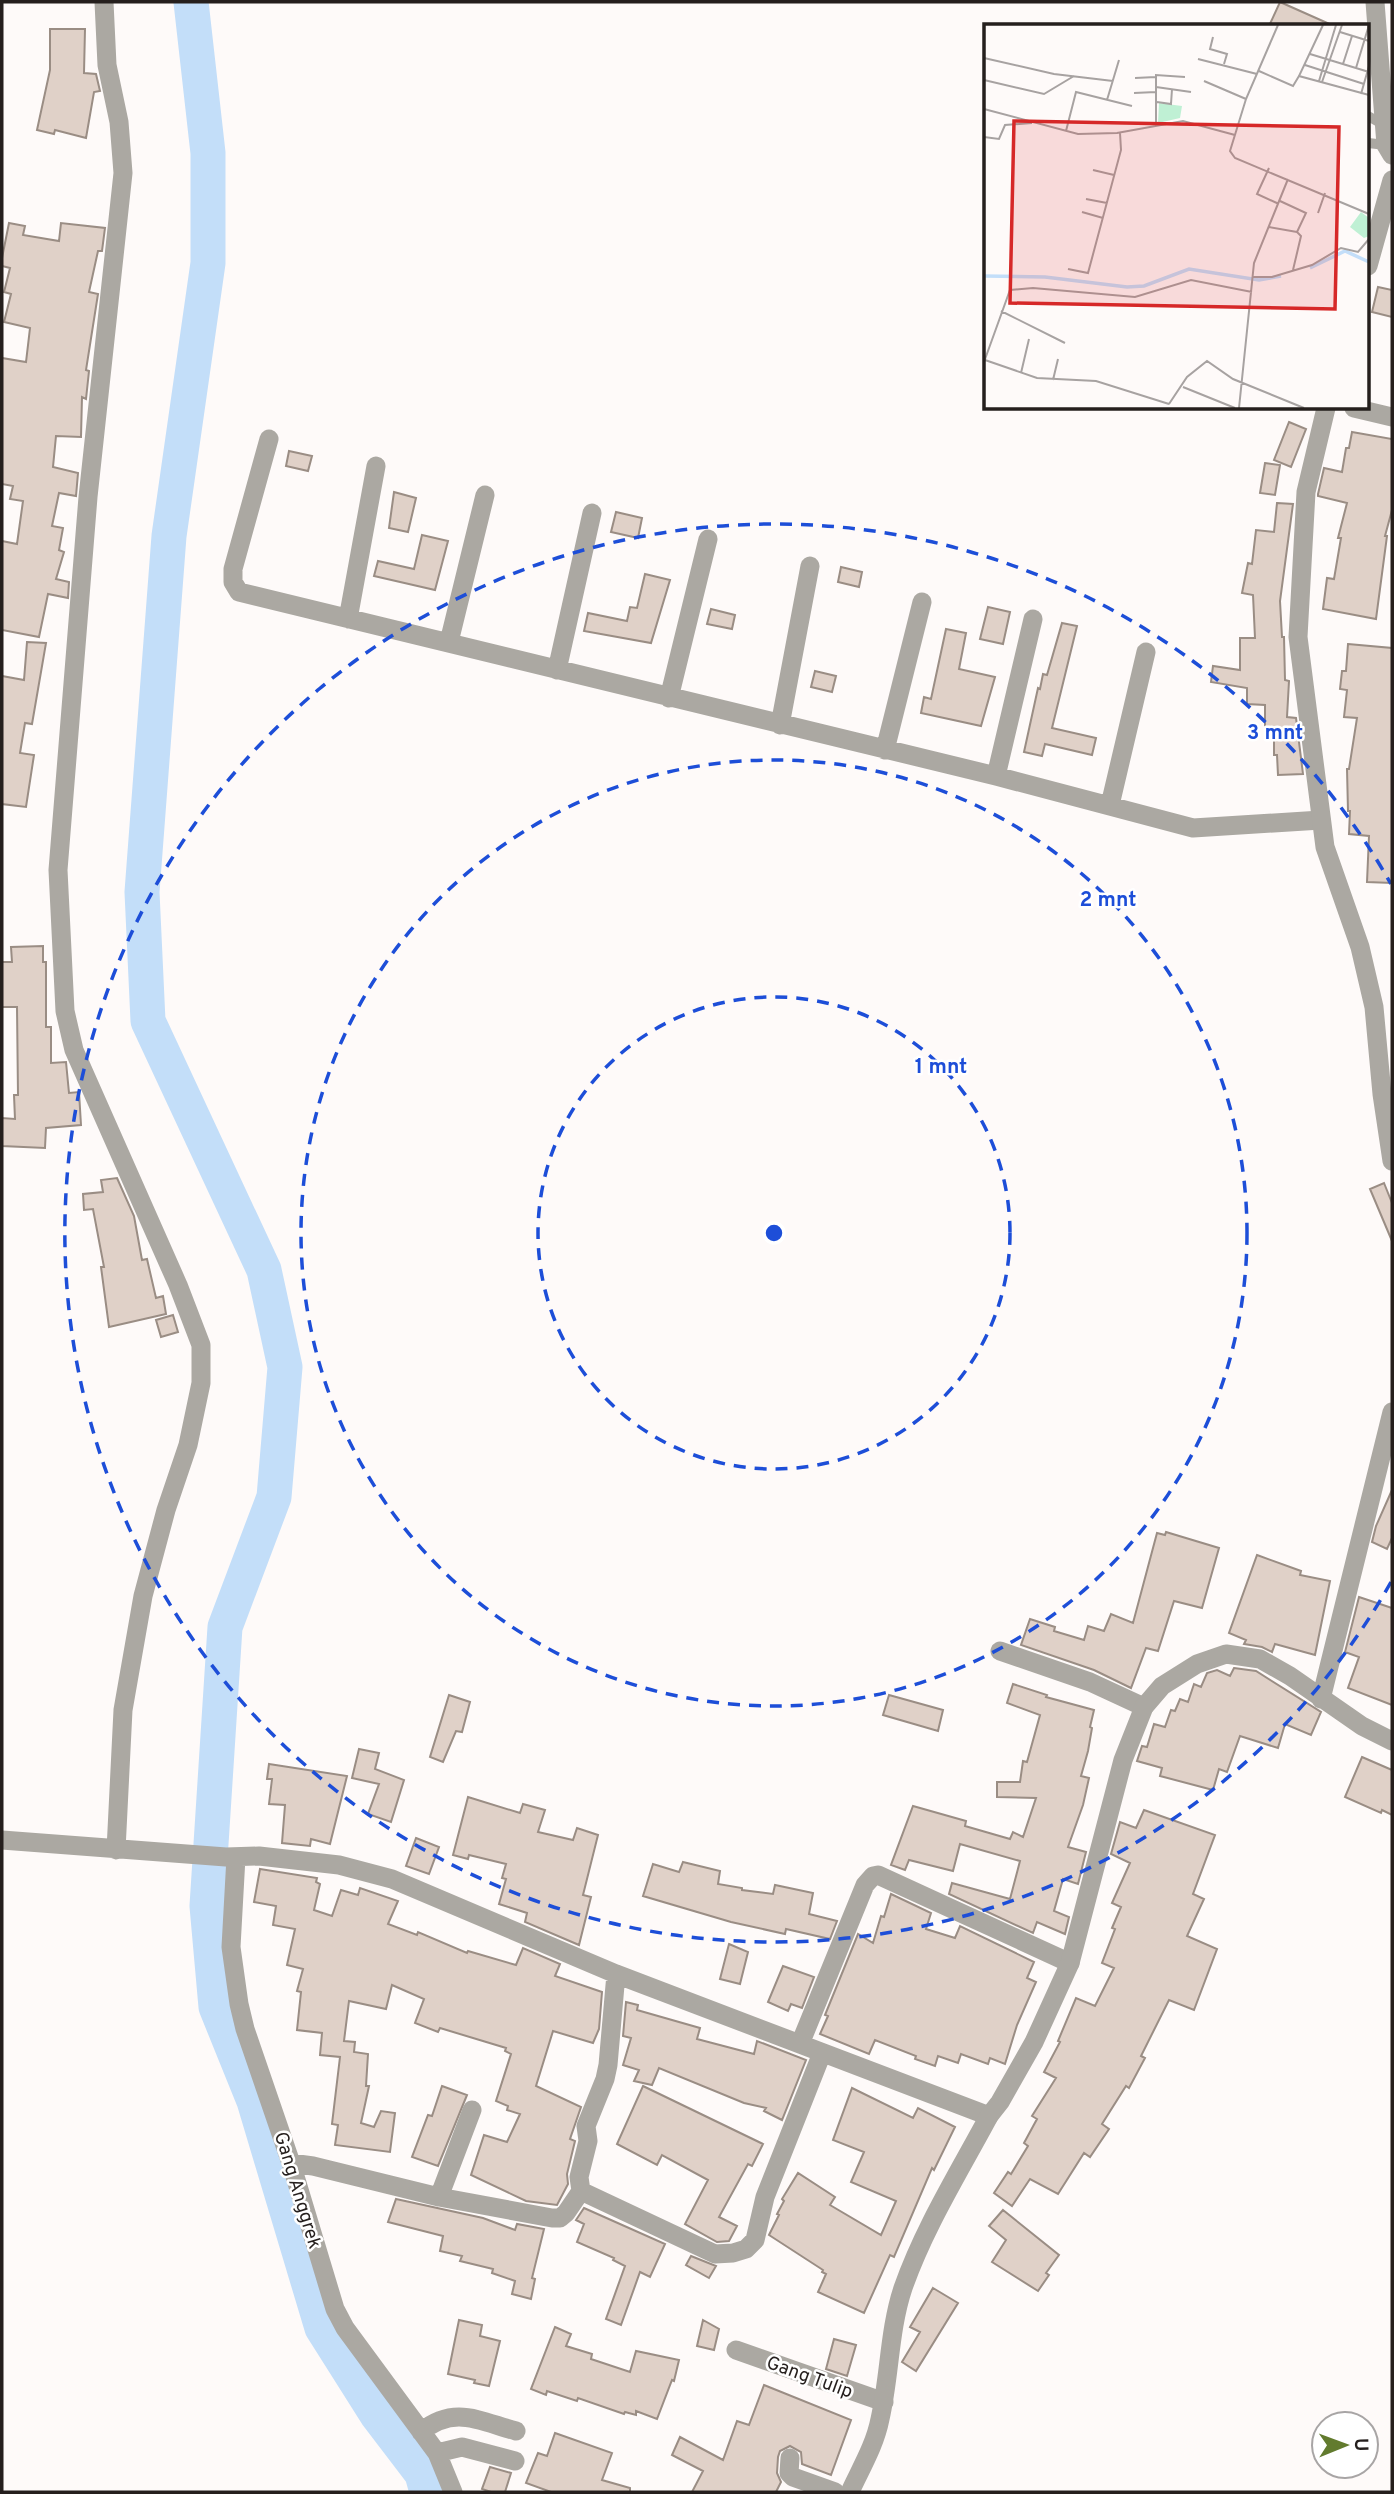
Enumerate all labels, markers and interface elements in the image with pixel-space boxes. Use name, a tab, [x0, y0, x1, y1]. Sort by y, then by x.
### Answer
inset map	[984, 24, 1370, 410]
text: 3 mnt	[1247, 720, 1303, 747]
text: 2 mnt	[1080, 887, 1136, 914]
text: 1 mnt	[915, 1054, 967, 1081]
centre of rings	[762, 1221, 786, 1245]
street label: Gang Anggrek	[268, 2129, 326, 2252]
street label: Gang Tulip	[763, 2351, 856, 2405]
north arrow	[1310, 2410, 1380, 2480]
text: U	[1348, 2438, 1372, 2452]

